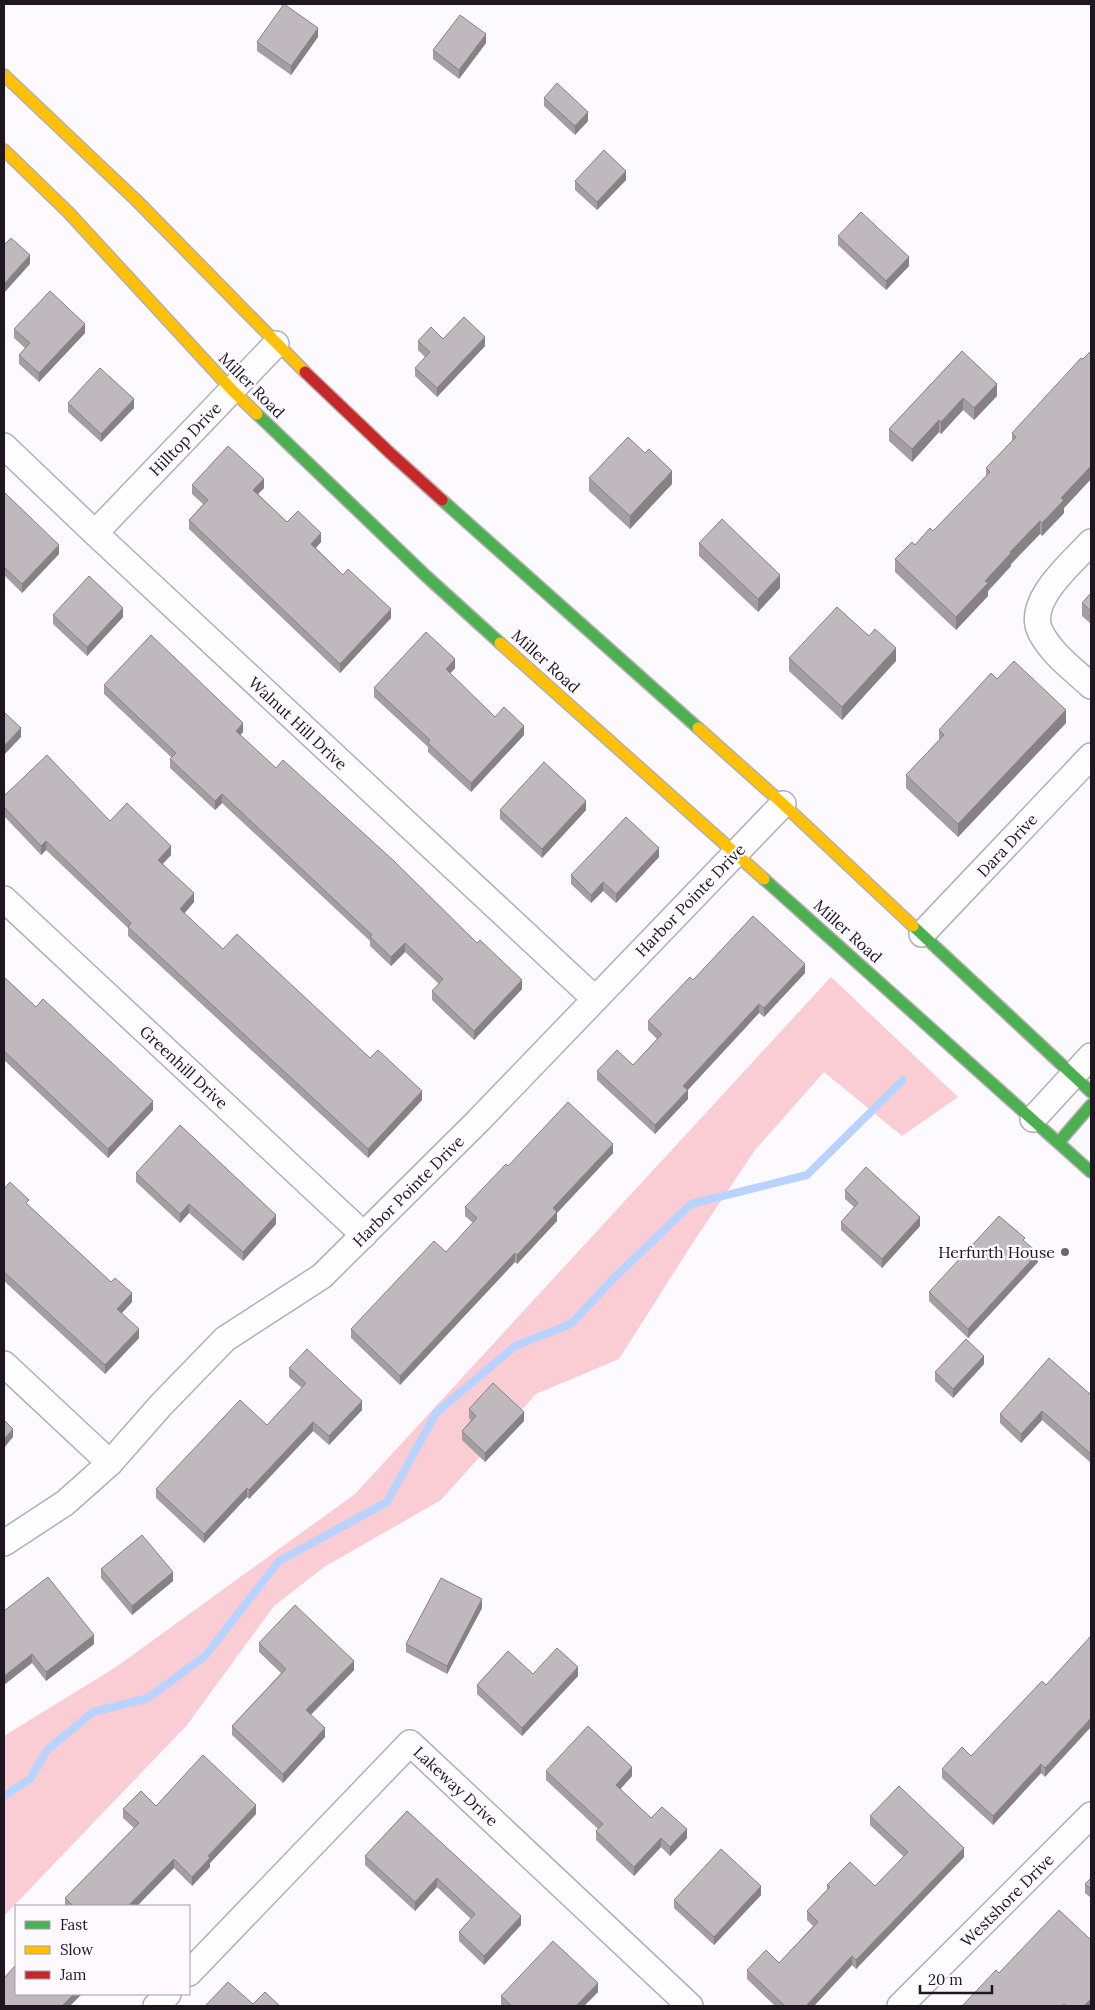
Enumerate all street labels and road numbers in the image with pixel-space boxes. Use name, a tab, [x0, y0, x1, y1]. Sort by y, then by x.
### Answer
street label: Miller Road	[215, 348, 289, 422]
street label: Hilltop Drive	[145, 398, 225, 480]
street label: Miller Road	[508, 625, 585, 697]
street label: Walnut Hill Drive	[245, 672, 352, 774]
street label: Dara Drive	[973, 809, 1042, 881]
street label: Harbor Pointe Drive	[631, 839, 749, 961]
street label: Miller Road	[810, 895, 887, 967]
street label: Greenhill Drive	[136, 1021, 232, 1113]
street label: Harbor Pointe Drive	[348, 1131, 468, 1251]
street label: Lakeway Drive	[410, 1742, 503, 1830]
street label: Westshore Drive	[956, 1849, 1058, 1951]

